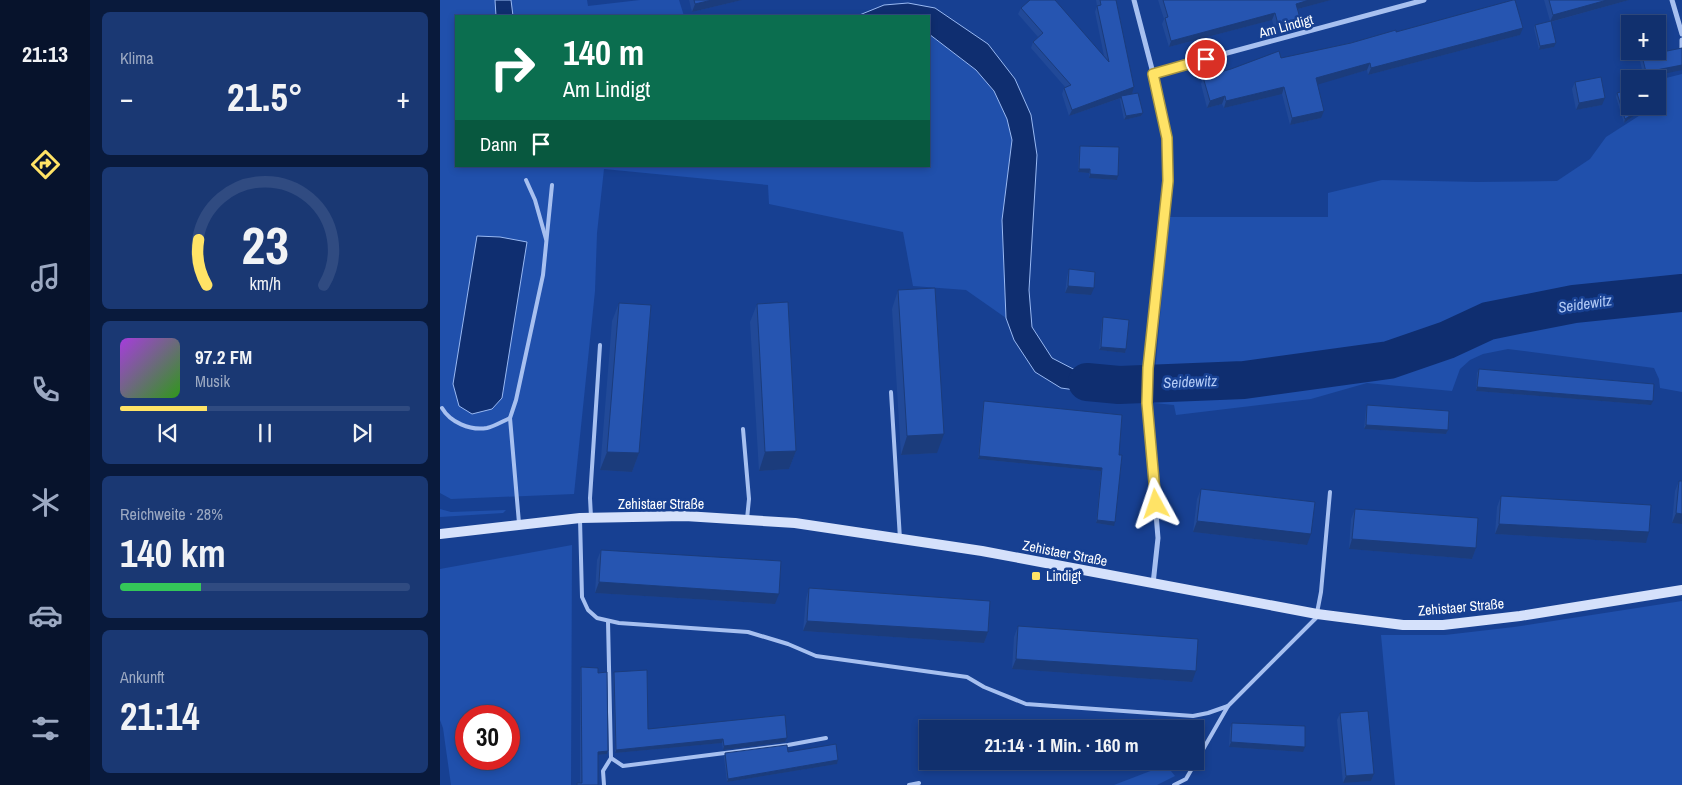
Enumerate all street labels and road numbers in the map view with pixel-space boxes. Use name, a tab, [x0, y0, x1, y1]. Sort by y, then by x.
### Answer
street label: Am Lindigt	[1256, 10, 1315, 42]
street label: Zehistaer Straße	[618, 495, 704, 513]
street label: Zehistaer Straße	[1021, 536, 1109, 570]
street label: Zehistaer Straße	[1417, 594, 1505, 620]

